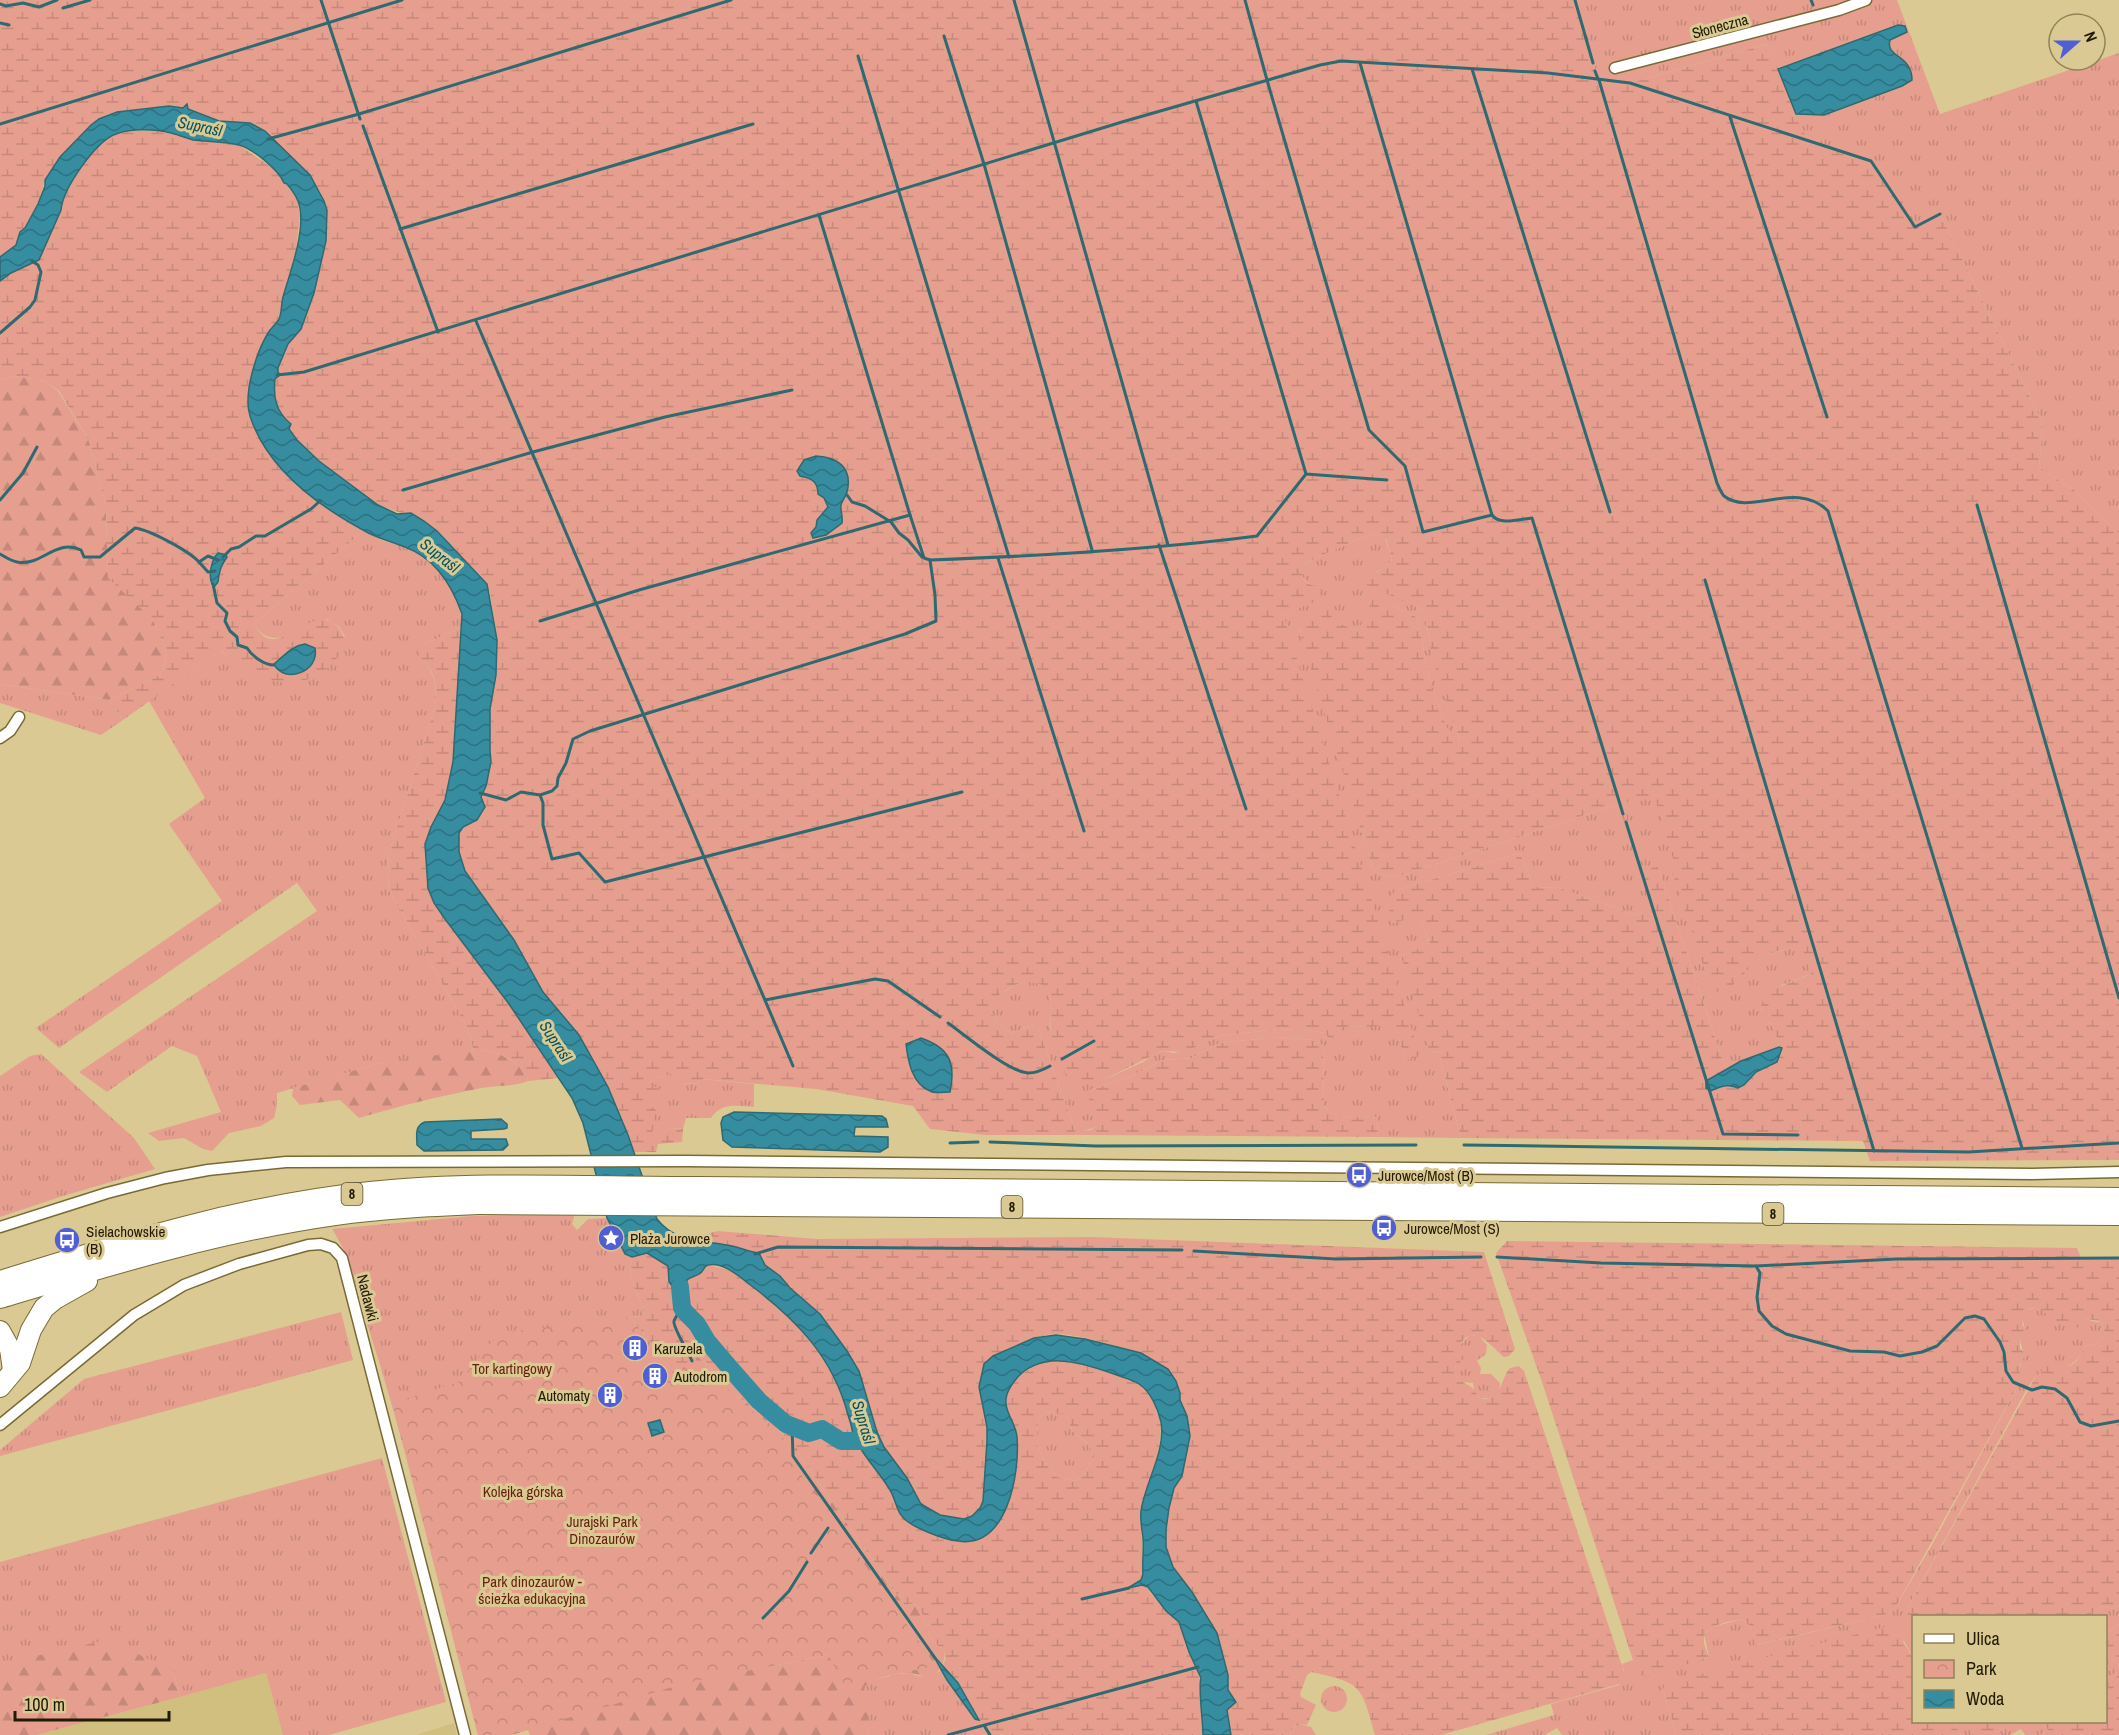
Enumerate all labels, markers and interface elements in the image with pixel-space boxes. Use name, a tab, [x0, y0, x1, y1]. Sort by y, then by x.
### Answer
street label: Słoneczna	[1690, 8, 1751, 44]
north arrow	[2047, 12, 2107, 72]
text: N	[2079, 28, 2103, 45]
water label: Supraśl	[176, 111, 225, 142]
water label: Supraśl	[416, 533, 465, 578]
water label: Supraśl	[535, 1016, 578, 1067]
bus stop icon: Jurowce/Most (B)	[1344, 1160, 1374, 1190]
place label: Jurowce/Most (B)	[1378, 1165, 1474, 1186]
road number: 8	[342, 1183, 362, 1205]
road number: 8	[1002, 1196, 1022, 1218]
road number: 8	[1762, 1203, 1784, 1225]
bus stop icon: Jurowce/Most (S)	[1369, 1213, 1399, 1243]
place label: Jurowce/Most (S)	[1404, 1218, 1500, 1239]
place label: Sielachowskie (B)	[86, 1221, 165, 1259]
place icon: Plaża Jurowce	[596, 1223, 626, 1253]
bus stop icon: Sielachowskie (B)	[52, 1225, 82, 1255]
place label: Plaża Jurowce	[630, 1228, 710, 1249]
street label: Nadawki	[352, 1272, 384, 1324]
building icon: Karuzela	[620, 1333, 650, 1363]
place label: Karuzela	[654, 1338, 703, 1359]
park label: Tor kartingowy	[472, 1358, 553, 1379]
building icon: Autodrom	[640, 1361, 670, 1391]
place label: Autodrom	[673, 1366, 727, 1387]
building icon: Automaty	[595, 1380, 625, 1410]
place label: Automaty	[537, 1385, 591, 1406]
water label: Supraśl	[847, 1398, 881, 1448]
park label: Kolejka górska	[483, 1481, 563, 1502]
park label: Jurajski Park Dinozaurów	[566, 1511, 638, 1549]
park label: Park dinozaurów - ścieżka edukacyjna	[478, 1571, 586, 1609]
legend	[1912, 1615, 2107, 1723]
text: Ulica	[1966, 1626, 2000, 1651]
text: Park	[1966, 1656, 1997, 1681]
scale bar	[15, 1684, 170, 1722]
text: Woda	[1966, 1686, 2004, 1711]
text: 100 m	[24, 1692, 65, 1717]

